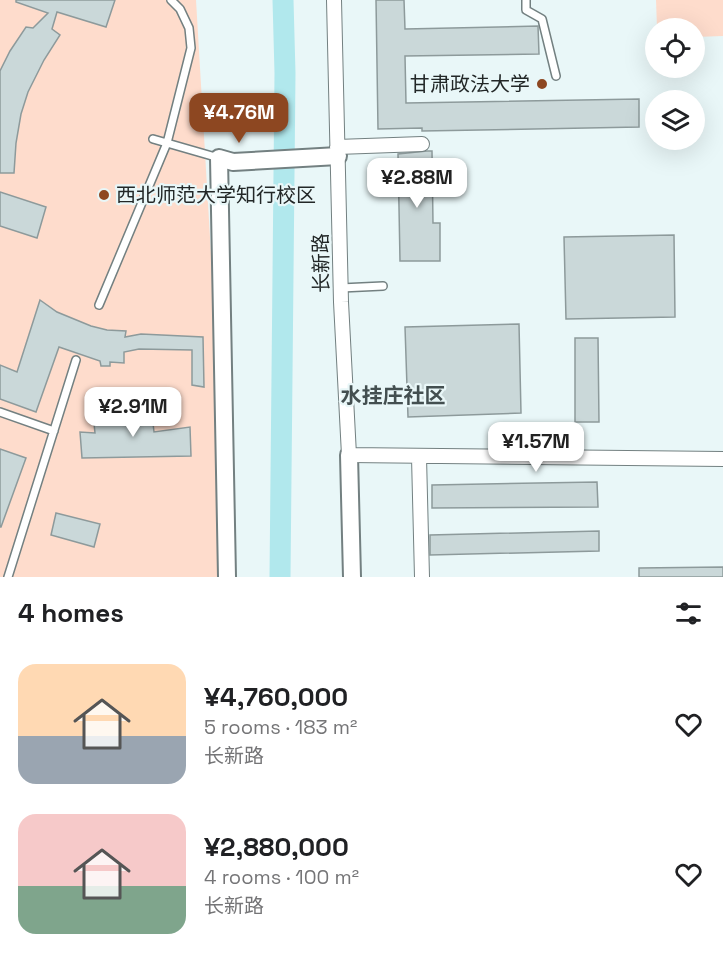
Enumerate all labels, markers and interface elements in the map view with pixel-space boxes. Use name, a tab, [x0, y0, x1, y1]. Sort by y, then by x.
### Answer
map controls	[645, 18, 705, 150]
button: locate	[645, 18, 705, 78]
place label: 甘肃政法大学	[410, 71, 530, 97]
marker: 甘肃政法大学	[535, 77, 549, 91]
button: layers	[645, 90, 705, 150]
pin: ¥4.76M	[190, 93, 288, 144]
text: ¥4.76M	[203, 99, 275, 125]
pin: ¥2.88M	[368, 158, 466, 209]
text: ¥2.88M	[381, 164, 453, 190]
place label: 西北师范大学知行校区	[116, 182, 316, 208]
marker: 西北师范大学知行校区	[97, 188, 111, 202]
street label: 长新路	[307, 233, 335, 293]
district label: 水挂庄社区	[341, 382, 446, 409]
pin: ¥2.91M	[84, 387, 182, 438]
text: ¥2.91M	[98, 393, 168, 419]
pin: ¥1.57M	[487, 422, 585, 473]
text: ¥1.57M	[502, 428, 570, 454]
text: 4 homes	[18, 596, 124, 630]
icon: filters	[672, 597, 705, 630]
text: ¥4,760,000	[204, 680, 348, 714]
icon: home	[66, 688, 138, 760]
icon: heart	[672, 708, 705, 741]
text: 5 rooms · 183 m²	[204, 714, 357, 740]
text: 长新路	[204, 743, 264, 769]
text: ¥2,880,000	[204, 830, 349, 864]
icon: home	[66, 838, 138, 910]
icon: heart	[672, 858, 705, 891]
text: 4 rooms · 100 m²	[204, 864, 359, 890]
text: 长新路	[204, 893, 264, 919]

